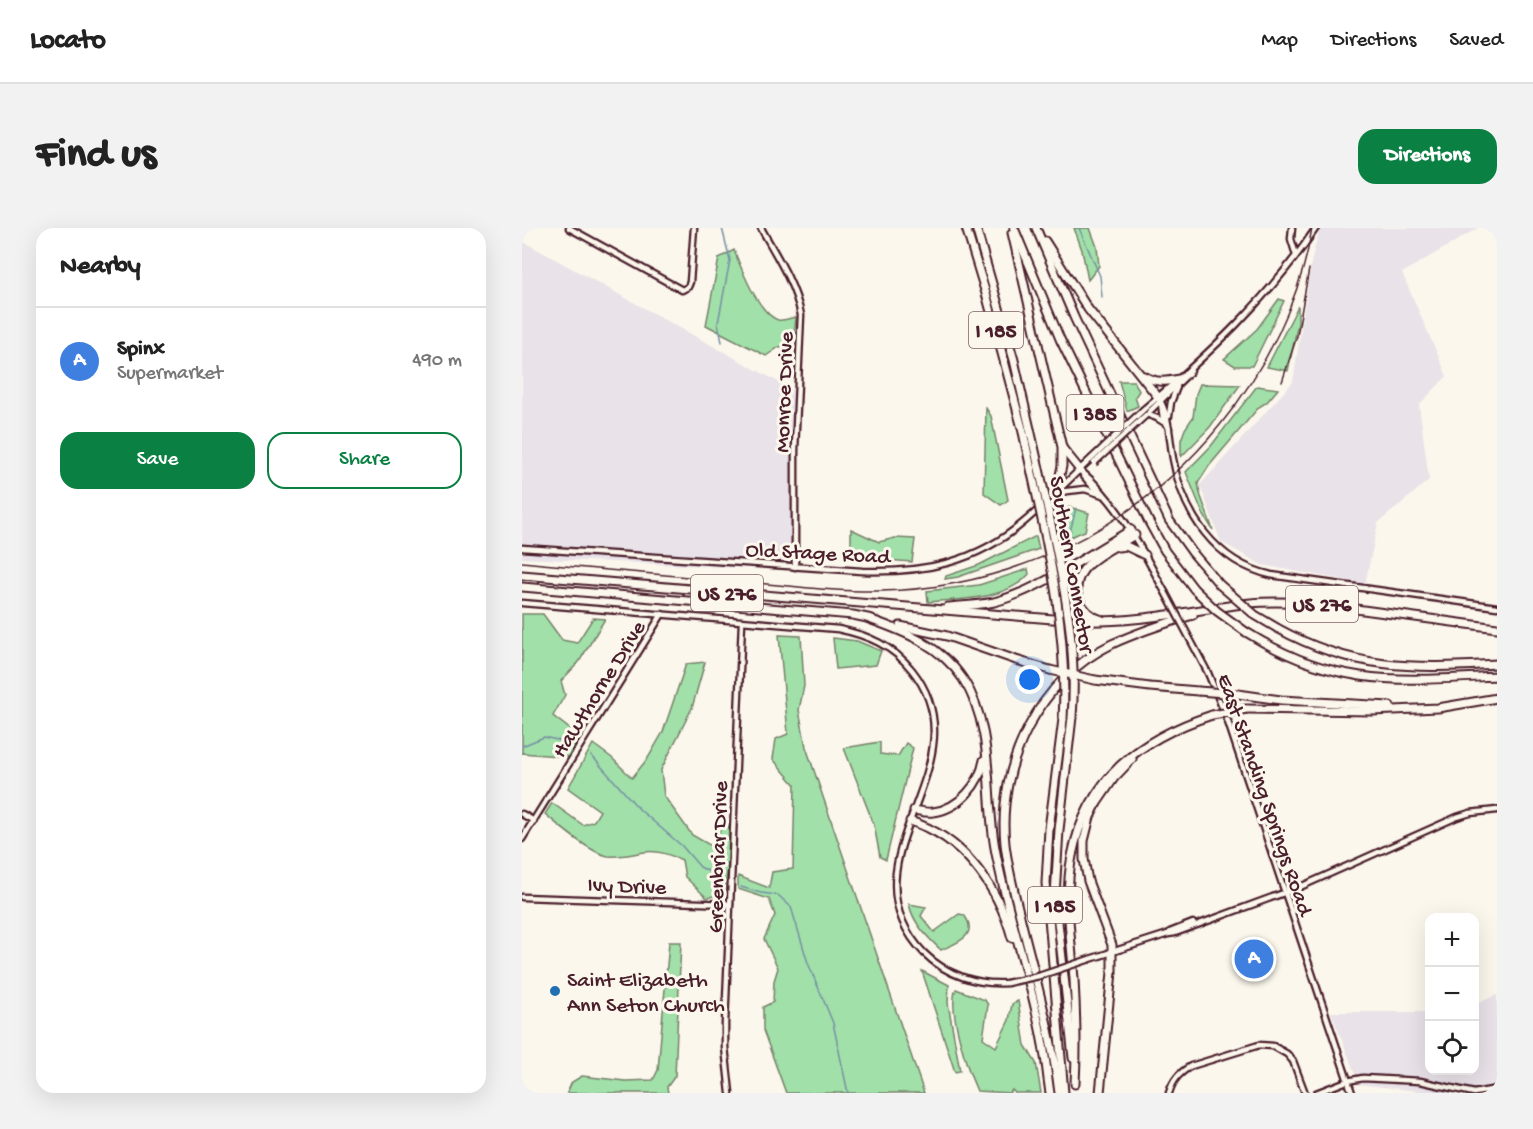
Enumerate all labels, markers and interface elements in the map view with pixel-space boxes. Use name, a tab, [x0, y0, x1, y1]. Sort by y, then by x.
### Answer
text: Locato	[30, 25, 106, 58]
text: Map	[1261, 29, 1298, 54]
text: Directions	[1331, 29, 1416, 54]
text: Saved	[1449, 29, 1503, 54]
button: Directions	[1358, 129, 1497, 184]
text: Find us	[36, 132, 156, 181]
text: Nearby	[60, 252, 141, 283]
road number: I 185	[969, 312, 1023, 348]
street label: Monroe Drive	[771, 331, 801, 453]
text: Spinx	[117, 337, 165, 363]
text: A	[74, 350, 85, 373]
text: 490 m	[412, 350, 462, 373]
text: Supermarket	[117, 363, 223, 386]
road number: I 385	[1066, 395, 1124, 431]
button: Save	[60, 432, 255, 489]
button: Share	[267, 432, 462, 489]
street label: Southern Connector	[1042, 474, 1099, 657]
street label: Old Stage Road	[745, 538, 893, 572]
road number: US 276	[691, 575, 763, 611]
road number: US 276	[1286, 586, 1358, 622]
street label: Hawthorne Drive	[548, 616, 653, 763]
your location	[1015, 665, 1044, 694]
street label: East Standing Springs Road	[1210, 671, 1318, 922]
street label: Greenbriar Drive	[704, 780, 736, 934]
street label: Ivy Drive	[587, 874, 667, 902]
road number: I 185	[1028, 887, 1082, 923]
map controls	[1425, 913, 1479, 1075]
button: +	[1425, 913, 1479, 967]
pin: A	[1234, 936, 1274, 982]
button: −	[1425, 967, 1479, 1021]
place label: Saint Elizabeth Ann Seton Church	[567, 969, 725, 1020]
marker: Saint Elizabeth Ann Seton Church	[548, 984, 562, 998]
button: locate	[1425, 1021, 1479, 1075]

